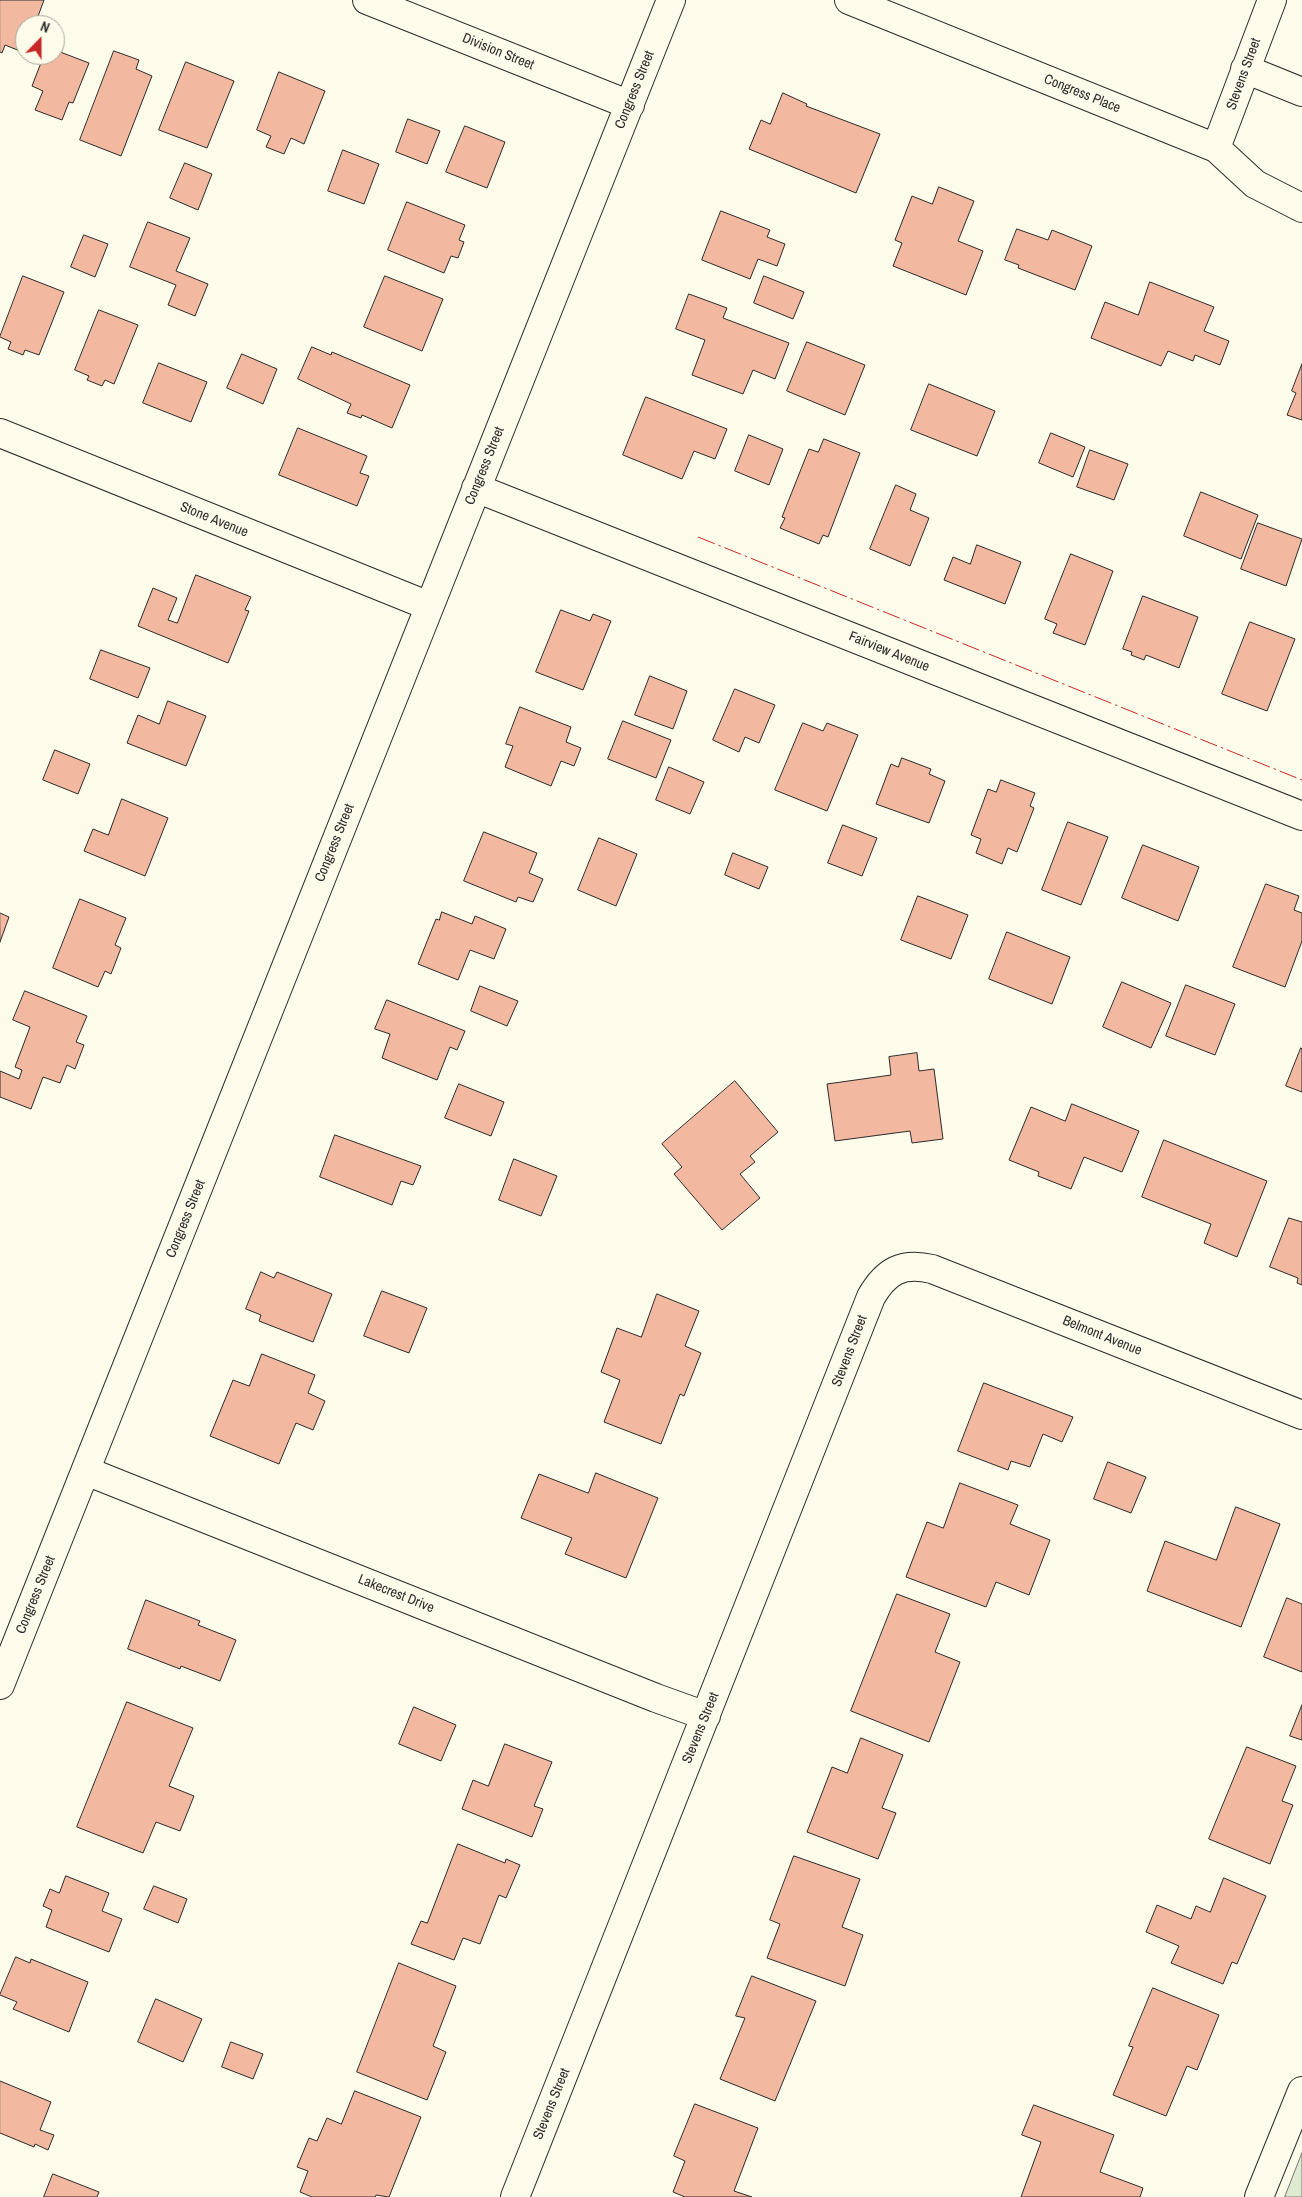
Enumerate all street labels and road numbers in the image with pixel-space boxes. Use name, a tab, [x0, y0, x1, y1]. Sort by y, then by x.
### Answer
street label: Division Street	[460, 30, 536, 74]
street label: Stevens Street	[1223, 36, 1265, 112]
street label: Congress Street	[612, 48, 658, 132]
street label: Congress Place	[1041, 71, 1123, 117]
street label: Congress Street	[462, 424, 508, 508]
street label: Stone Avenue	[178, 499, 250, 541]
street label: Fairview Avenue	[846, 628, 932, 676]
street label: Congress Street	[312, 801, 358, 885]
street label: Congress Street	[163, 1177, 209, 1261]
street label: Belmont Avenue	[1060, 1312, 1144, 1360]
street label: Stevens Street	[829, 1313, 871, 1389]
street label: Congress Street	[13, 1553, 59, 1637]
street label: Lakecrest Drive	[356, 1571, 436, 1617]
street label: Stevens Street	[679, 1690, 723, 1766]
street label: Stevens Street	[530, 2066, 574, 2142]

